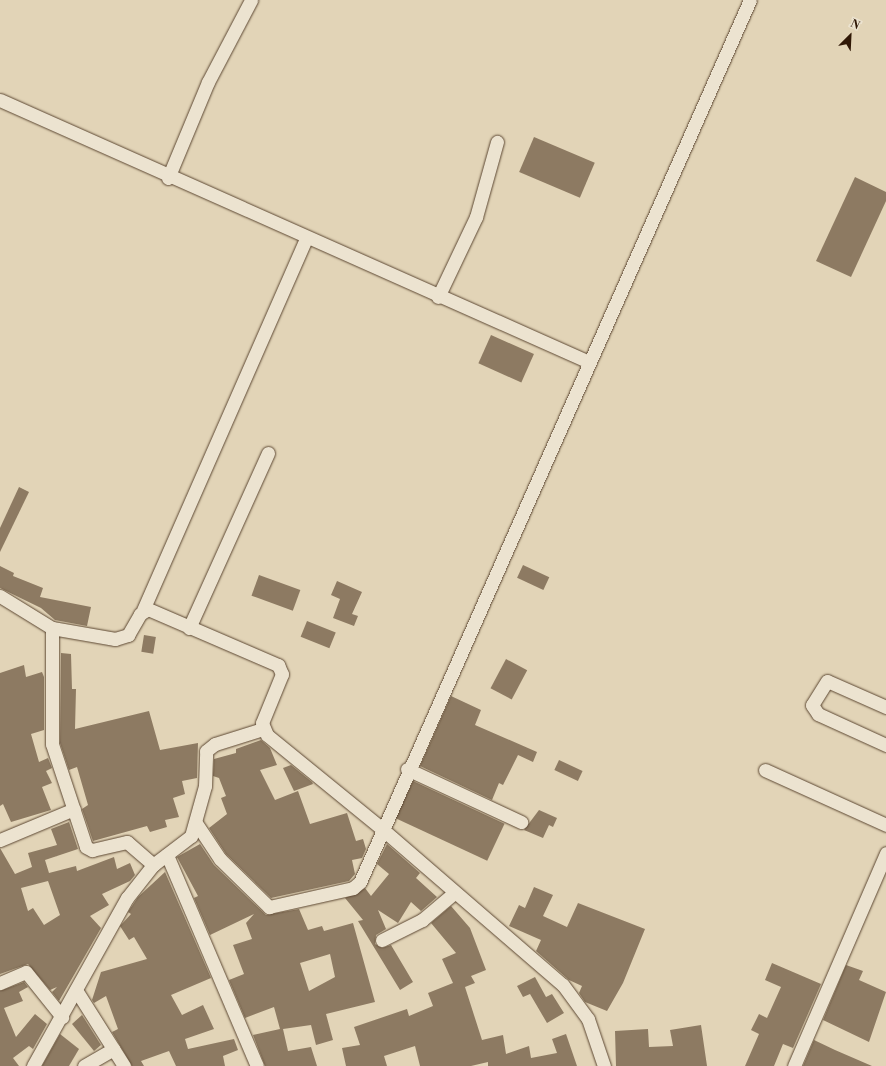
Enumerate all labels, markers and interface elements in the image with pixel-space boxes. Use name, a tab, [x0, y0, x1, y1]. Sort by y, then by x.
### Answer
north arrow	[830, 16, 870, 56]
text: N	[848, 17, 862, 33]

